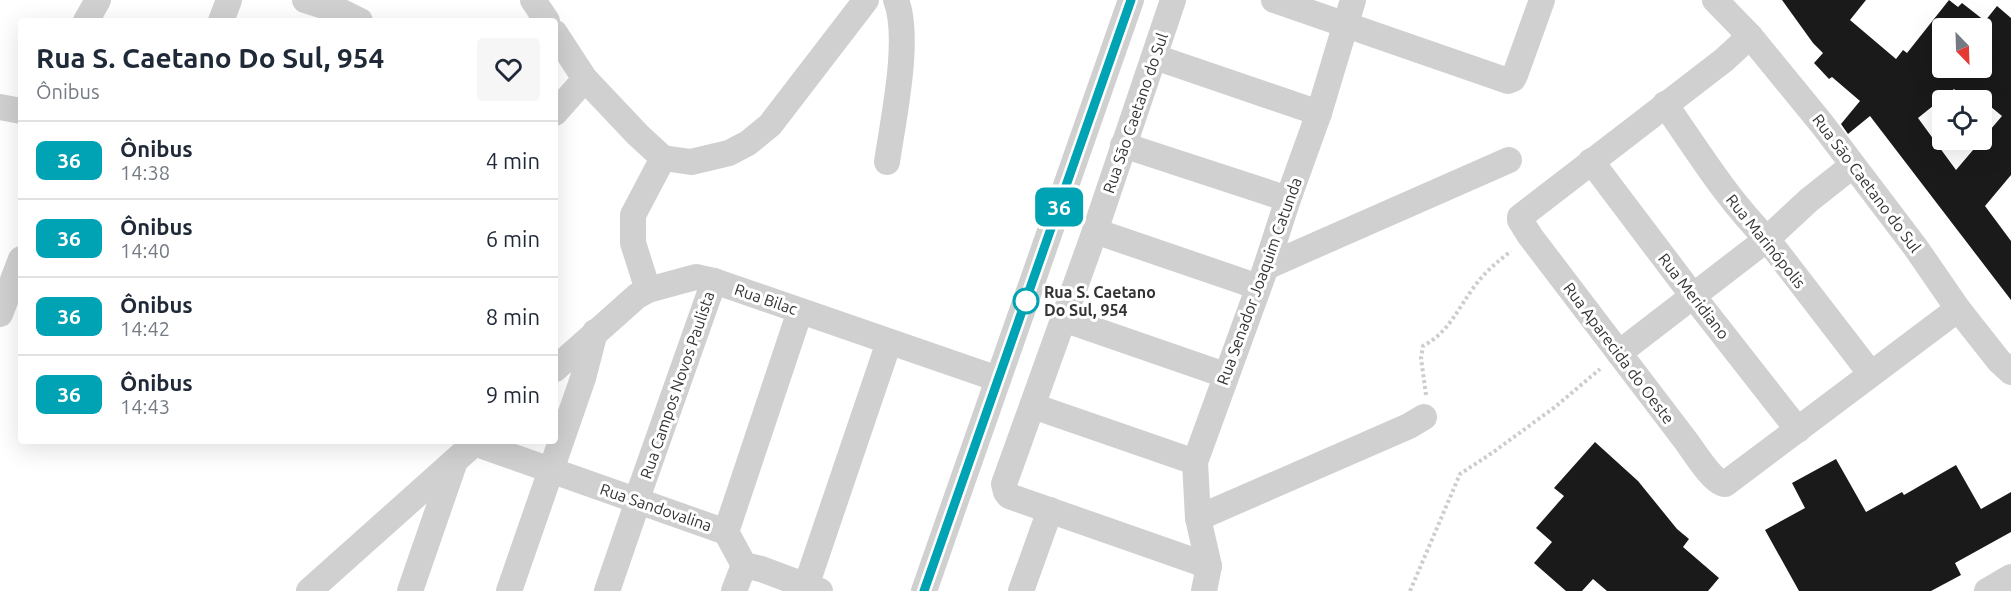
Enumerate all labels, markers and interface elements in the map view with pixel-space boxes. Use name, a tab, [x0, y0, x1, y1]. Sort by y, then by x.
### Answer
north arrow	[1932, 18, 1992, 78]
map controls	[1932, 18, 1992, 150]
street label: Rua São Caetano do Sul	[1099, 31, 1171, 195]
button: heart	[477, 38, 540, 101]
text: Rua S. Caetano Do Sul, 954	[36, 42, 384, 73]
text: Ônibus	[36, 80, 100, 103]
button: locate	[1932, 90, 1992, 150]
street label: Rua São Caetano do Sul	[1809, 110, 1925, 256]
text: Ônibus	[120, 136, 193, 161]
text: 36	[57, 148, 81, 172]
text: 4 min	[486, 148, 540, 173]
text: 14:38	[120, 161, 170, 184]
street label: Rua Senador Joaquim Catunda	[1213, 175, 1305, 387]
line badge: 36	[1032, 188, 1086, 226]
street label: Rua Marinópolis	[1723, 191, 1809, 292]
text: 36	[1047, 195, 1071, 219]
text: Ônibus	[120, 214, 193, 239]
text: 36	[57, 226, 81, 250]
text: 6 min	[486, 226, 540, 251]
text: 14:40	[120, 239, 170, 262]
street label: Rua Meridiano	[1655, 250, 1733, 342]
street label: Rua Aparecida do Oeste	[1560, 279, 1678, 427]
street label: Rua Bilac	[732, 280, 800, 318]
place label: Rua S. Caetano Do Sul, 954	[1044, 283, 1156, 319]
marker: Rua S. Caetano Do Sul, 954	[1013, 288, 1039, 314]
street label: Rua Campos Novos Paulista	[636, 289, 718, 481]
text: Ônibus	[120, 292, 193, 317]
text: 36	[57, 304, 81, 328]
text: 8 min	[486, 304, 540, 329]
text: 14:42	[120, 317, 170, 340]
text: Ônibus	[120, 370, 193, 395]
text: 36	[57, 382, 81, 406]
text: 9 min	[486, 382, 540, 407]
text: 14:43	[120, 395, 170, 418]
street label: Rua Sandovalina	[598, 479, 714, 535]

